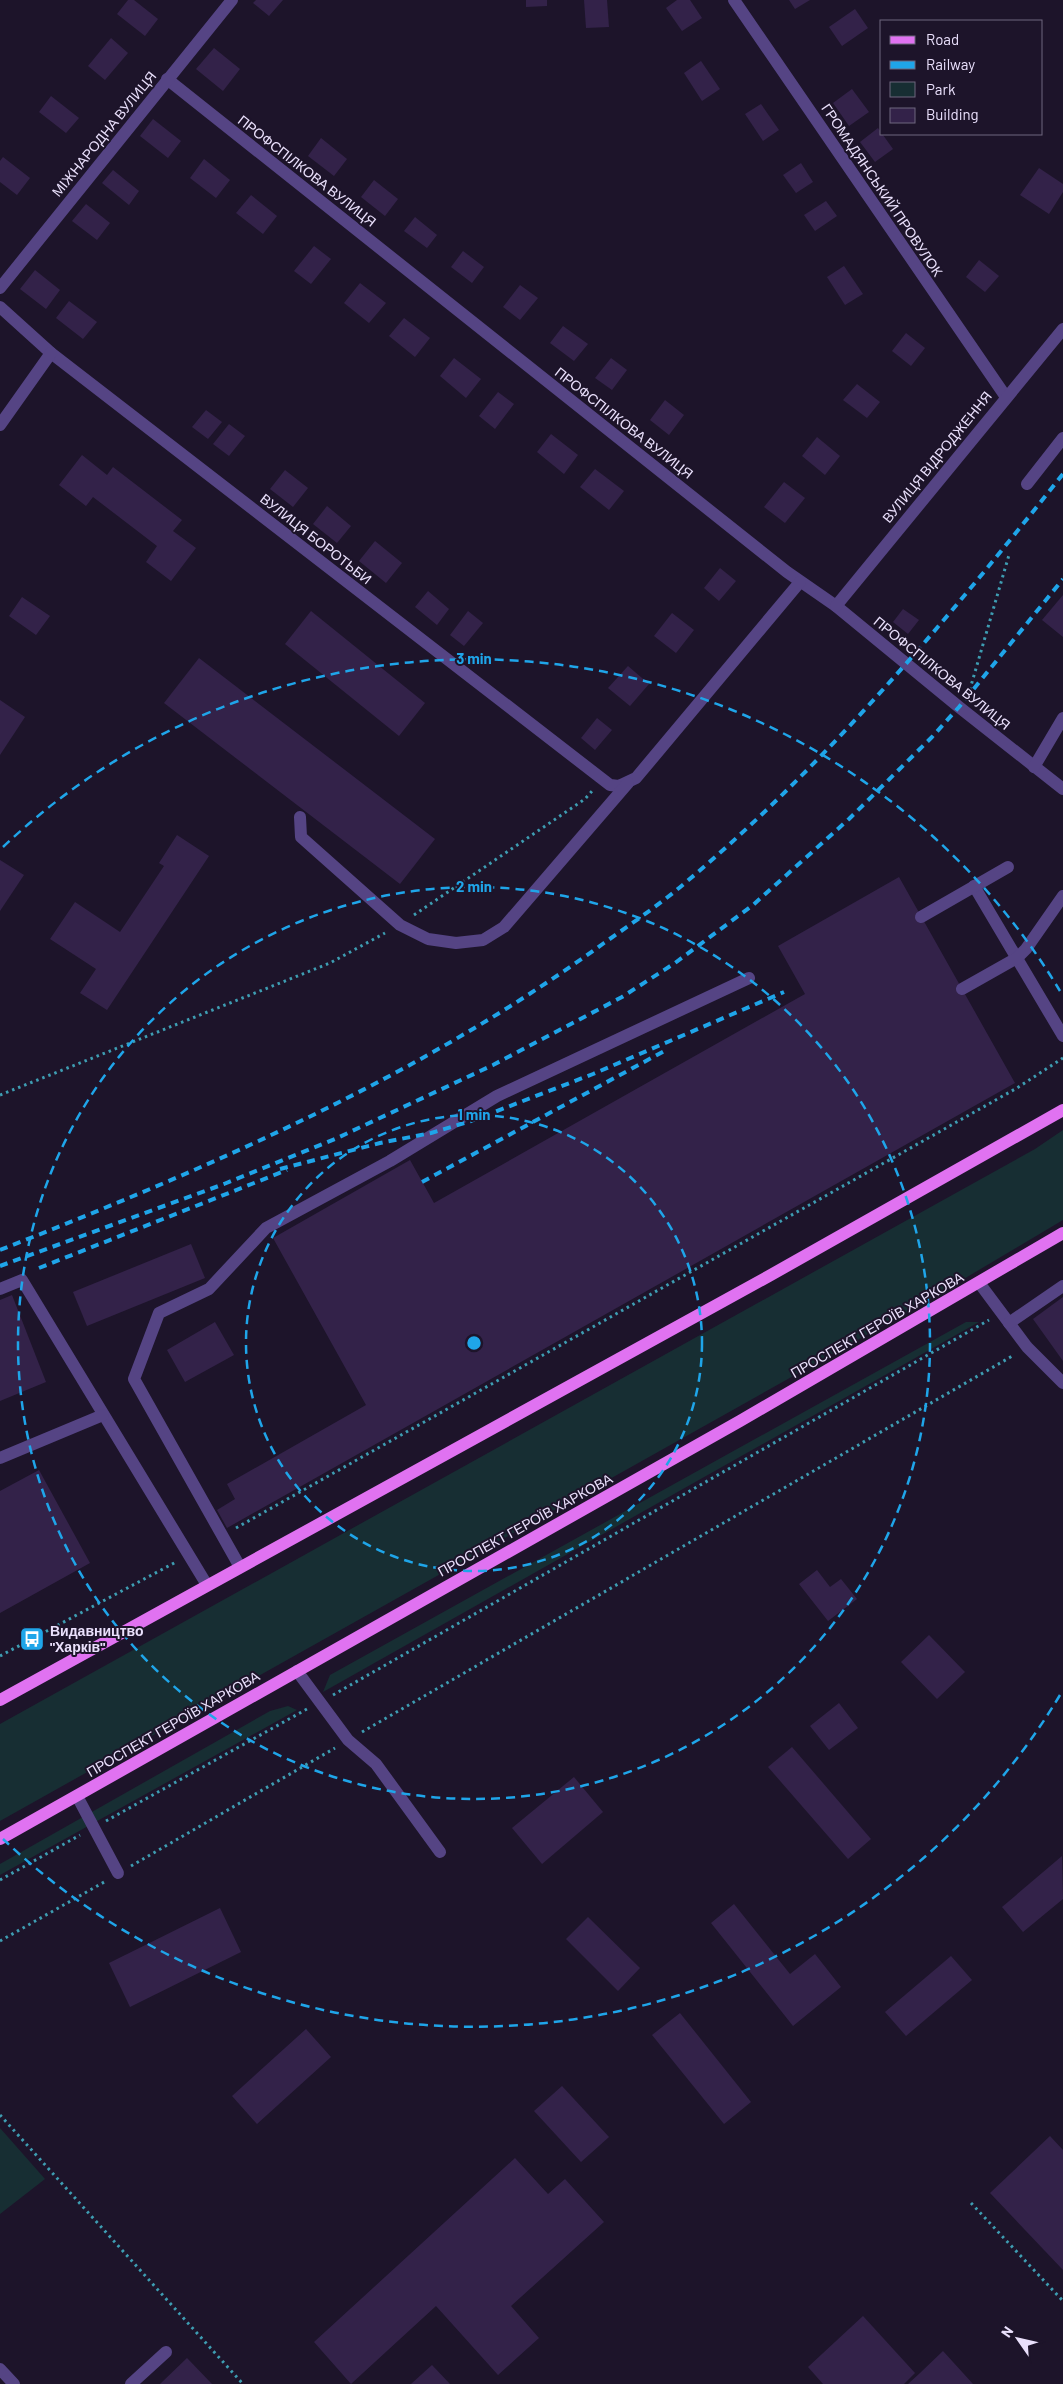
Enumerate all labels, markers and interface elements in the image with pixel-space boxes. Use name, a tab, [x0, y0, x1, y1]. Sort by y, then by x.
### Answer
legend	[880, 20, 1043, 135]
text: Road	[926, 30, 959, 48]
text: Railway	[926, 55, 975, 73]
street label: МІЖНАРОДНА ВУЛИЦЯ	[48, 68, 159, 200]
text: Park	[926, 80, 956, 98]
street label: ГРОМАДЯНСЬКИЙ ПРОВУЛОК	[818, 100, 947, 280]
text: Building	[926, 105, 979, 123]
street label: ПРОФСПІЛКОВА ВУЛИЦЯ	[235, 111, 380, 230]
street label: ПРОФСПІЛКОВА ВУЛИЦЯ	[552, 363, 697, 482]
street label: ВУЛИЦЯ ВІДРОДЖЕННЯ	[878, 388, 995, 526]
street label: ВУЛИЦЯ БОРОТЬБИ	[257, 490, 375, 587]
street label: ПРОФСПІЛКОВА ВУЛИЦЯ	[871, 612, 1014, 733]
text: 3 min	[456, 649, 492, 667]
text: 2 min	[456, 877, 492, 895]
text: 1 min	[458, 1105, 490, 1123]
street label: ПРОСПЕКТ ГЕРОЇВ ХАРКОВА	[787, 1268, 967, 1381]
centre of rings	[465, 1334, 483, 1352]
street label: ПРОСПЕКТ ГЕРОЇВ ХАРКОВА	[434, 1469, 616, 1580]
place label: Видавництво "Харків"	[50, 1622, 144, 1655]
bus stop icon: Видавництво "Харків"	[19, 1626, 45, 1652]
street label: ПРОСПЕКТ ГЕРОЇВ ХАРКОВА	[83, 1667, 263, 1780]
north arrow	[993, 2314, 1043, 2364]
text: N	[997, 2323, 1016, 2340]

